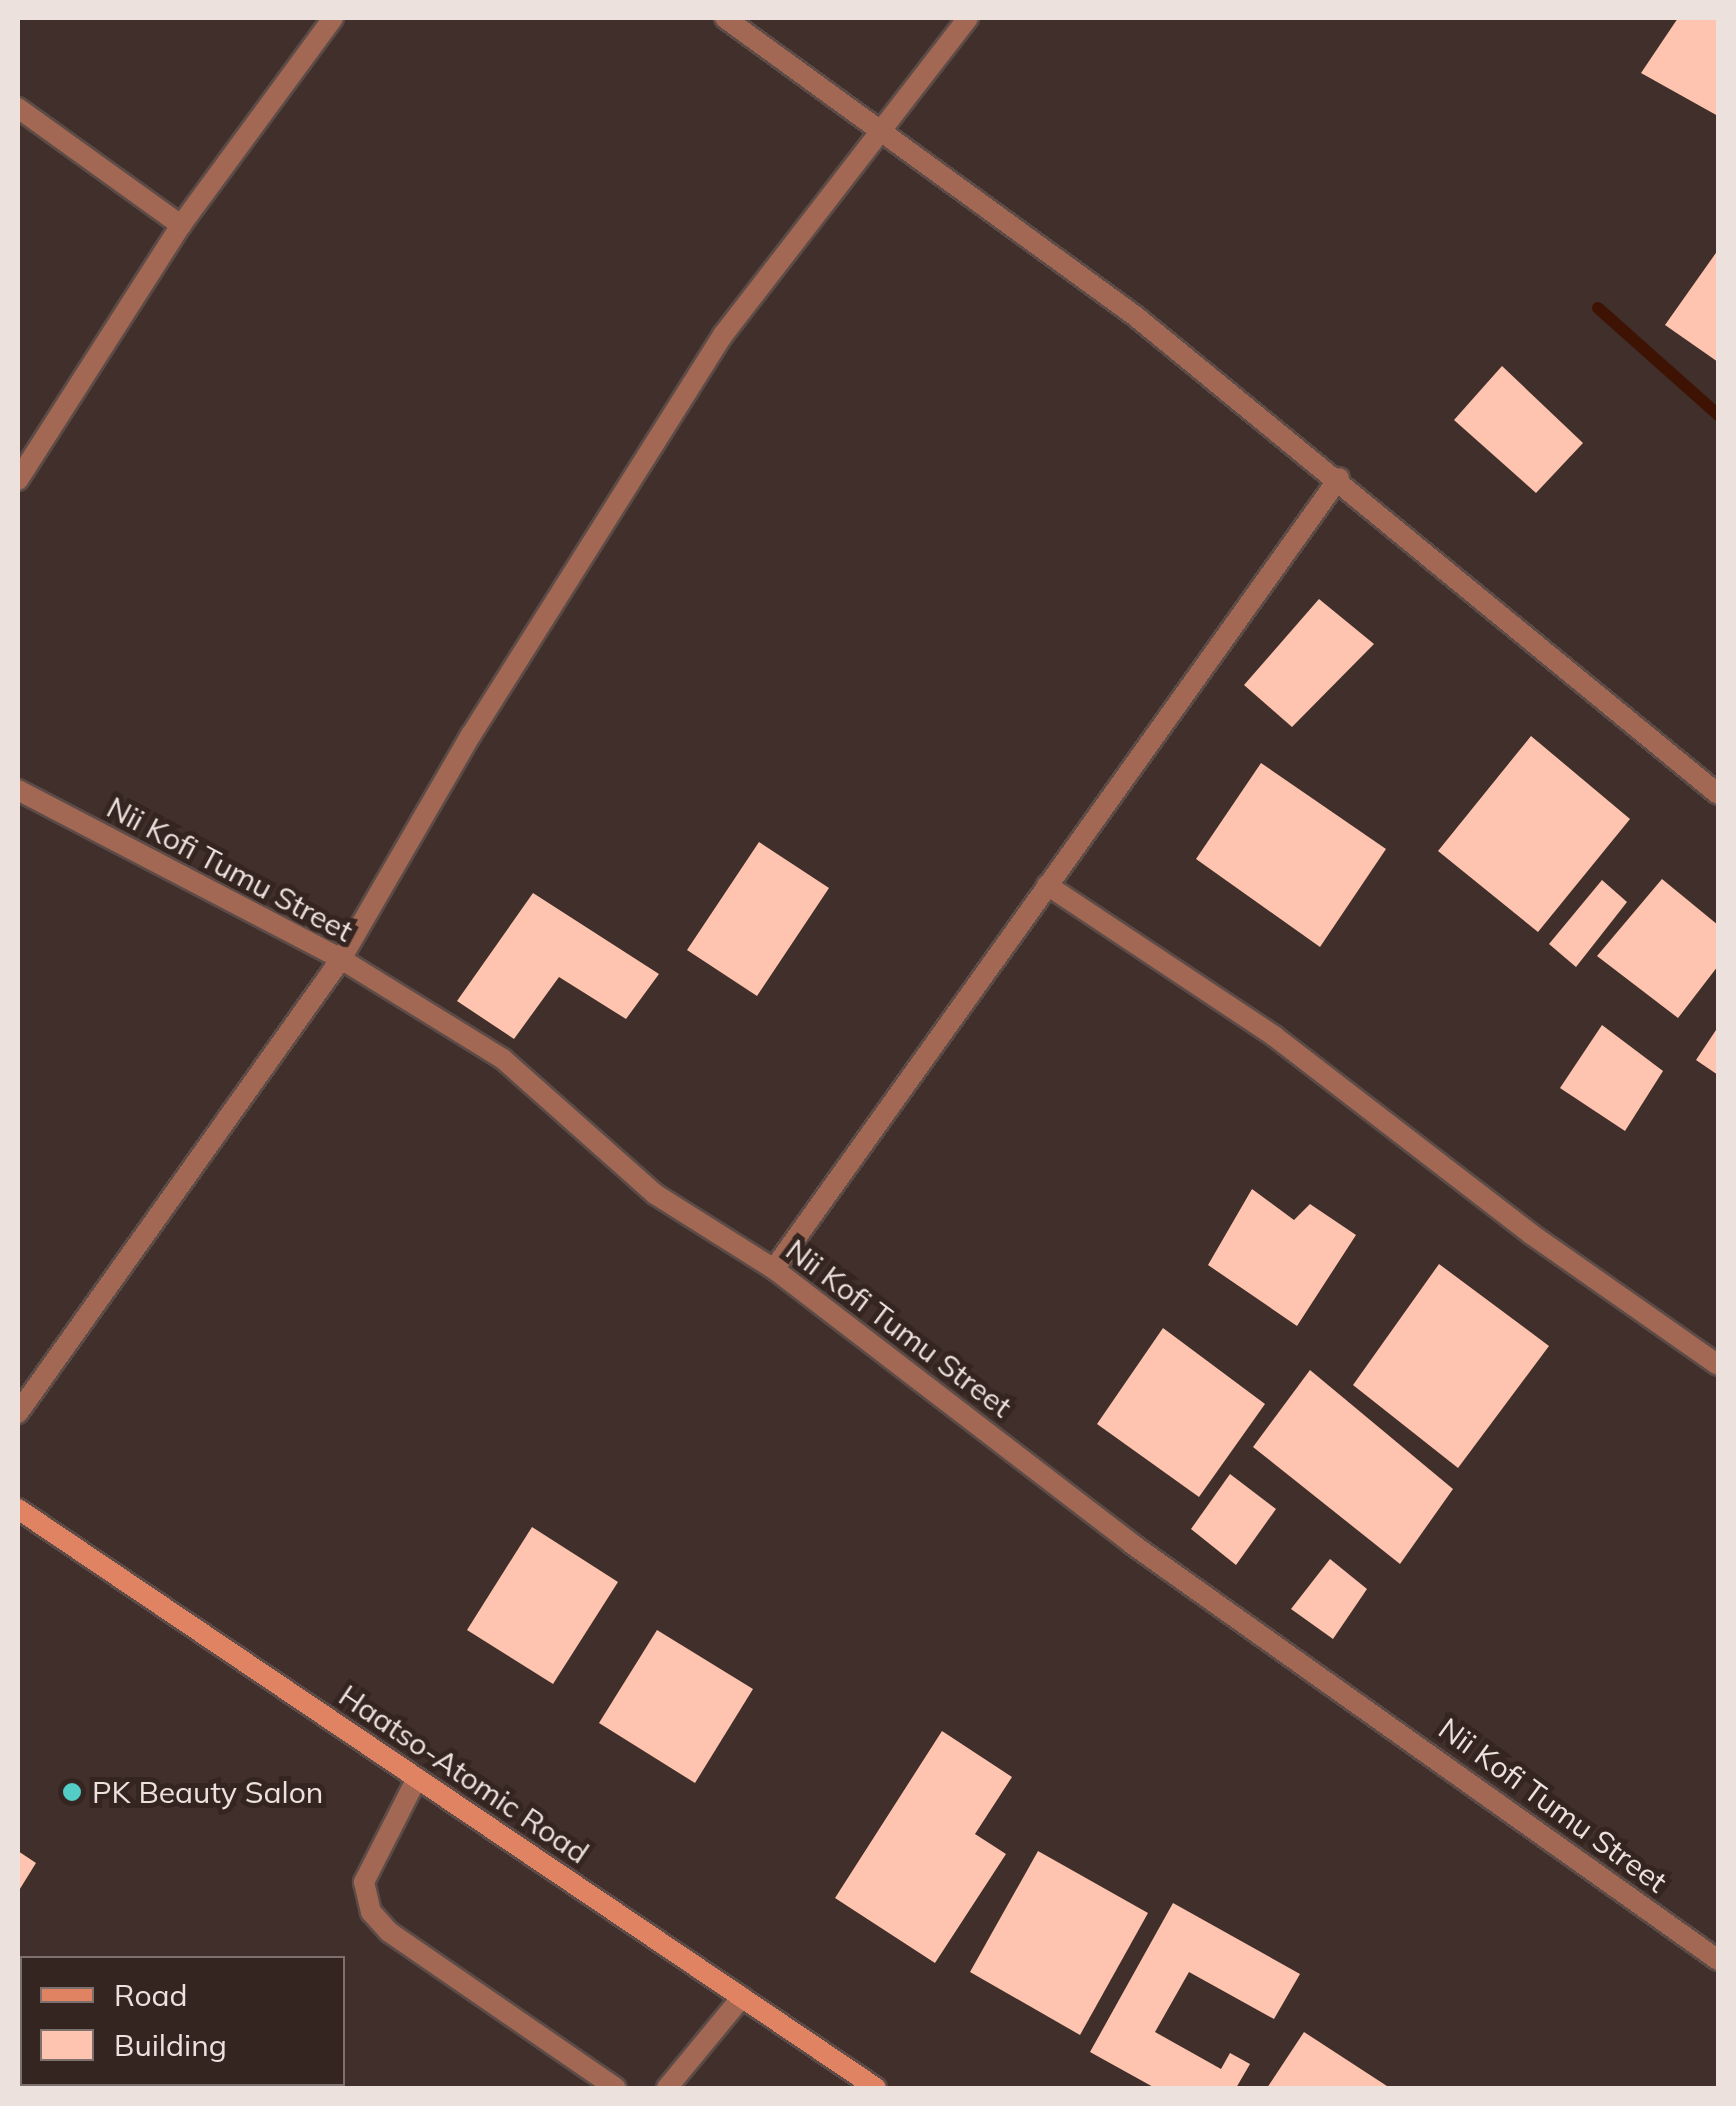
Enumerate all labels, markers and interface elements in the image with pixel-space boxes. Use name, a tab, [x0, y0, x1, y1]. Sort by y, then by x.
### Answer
street label: Nii Kofi Tumu Street	[101, 789, 359, 949]
street label: Nii Kofi Tumu Street	[779, 1231, 1019, 1425]
street label: Haatso-Atomic Road	[332, 1677, 596, 1871]
street label: Nii Kofi Tumu Street	[1432, 1710, 1674, 1900]
place label: PK Beauty Salon	[92, 1774, 323, 1810]
marker: PK Beauty Salon	[61, 1781, 83, 1803]
legend	[20, 1956, 345, 2086]
text: Road	[114, 1976, 188, 2014]
text: Building	[114, 2026, 227, 2064]

